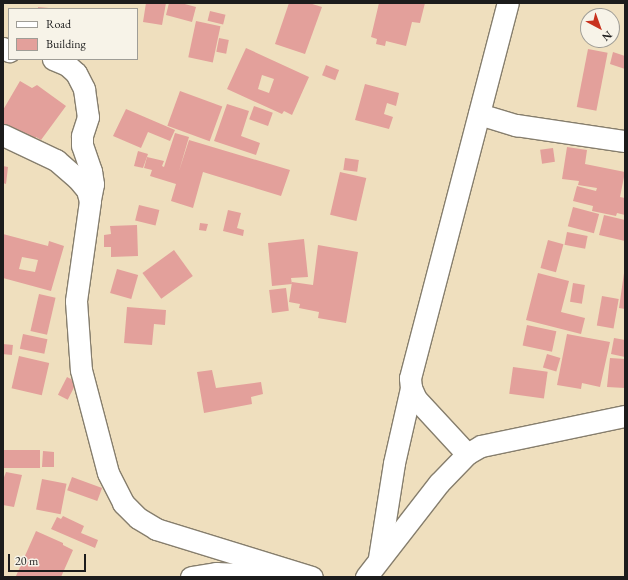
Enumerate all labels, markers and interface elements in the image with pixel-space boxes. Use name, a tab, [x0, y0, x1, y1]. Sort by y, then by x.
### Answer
legend	[8, 8, 138, 60]
north arrow	[580, 8, 620, 48]
text: Road	[46, 16, 71, 32]
text: N	[599, 28, 615, 45]
text: Building	[46, 36, 86, 52]
scale bar	[10, 546, 88, 572]
text: 20 m	[15, 553, 38, 569]

